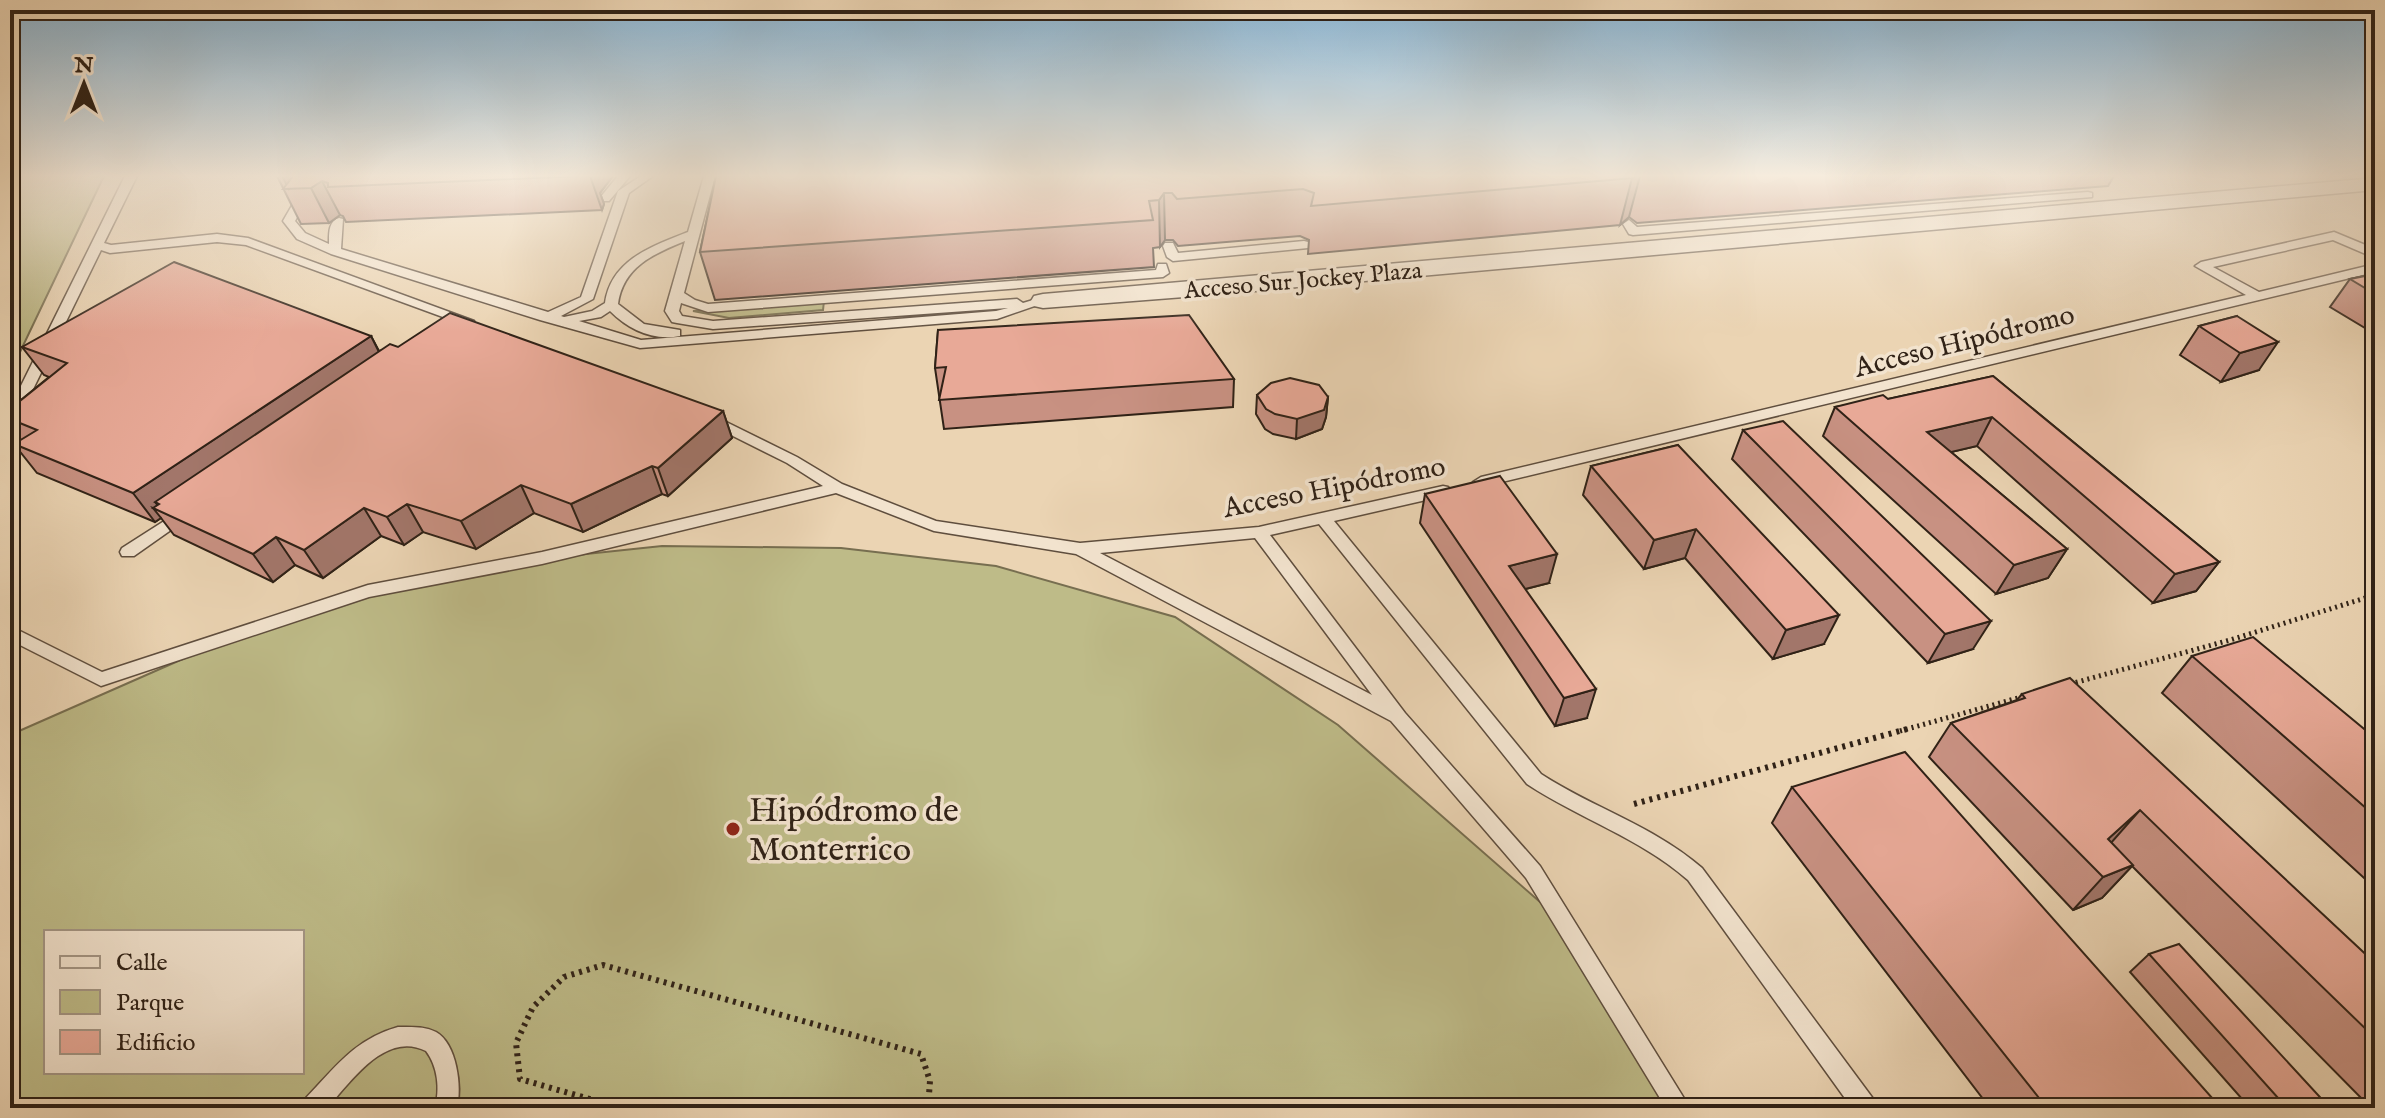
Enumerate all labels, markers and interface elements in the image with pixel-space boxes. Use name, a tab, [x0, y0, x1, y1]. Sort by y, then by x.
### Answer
north arrow	[44, 44, 124, 124]
text: N	[73, 52, 94, 80]
street label: Acceso Sur Jockey Plaza	[1182, 256, 1424, 307]
street label: Acceso Hipódromo	[1850, 298, 2078, 387]
street label: Acceso Hipódromo	[1219, 450, 1449, 527]
place label: Hipódromo de Monterrico	[749, 790, 959, 872]
marker: Hipódromo de Monterrico	[724, 820, 742, 838]
legend	[44, 930, 304, 1074]
text: Calle	[116, 948, 168, 979]
text: Parque	[116, 988, 184, 1019]
text: Edificio	[116, 1028, 195, 1059]

